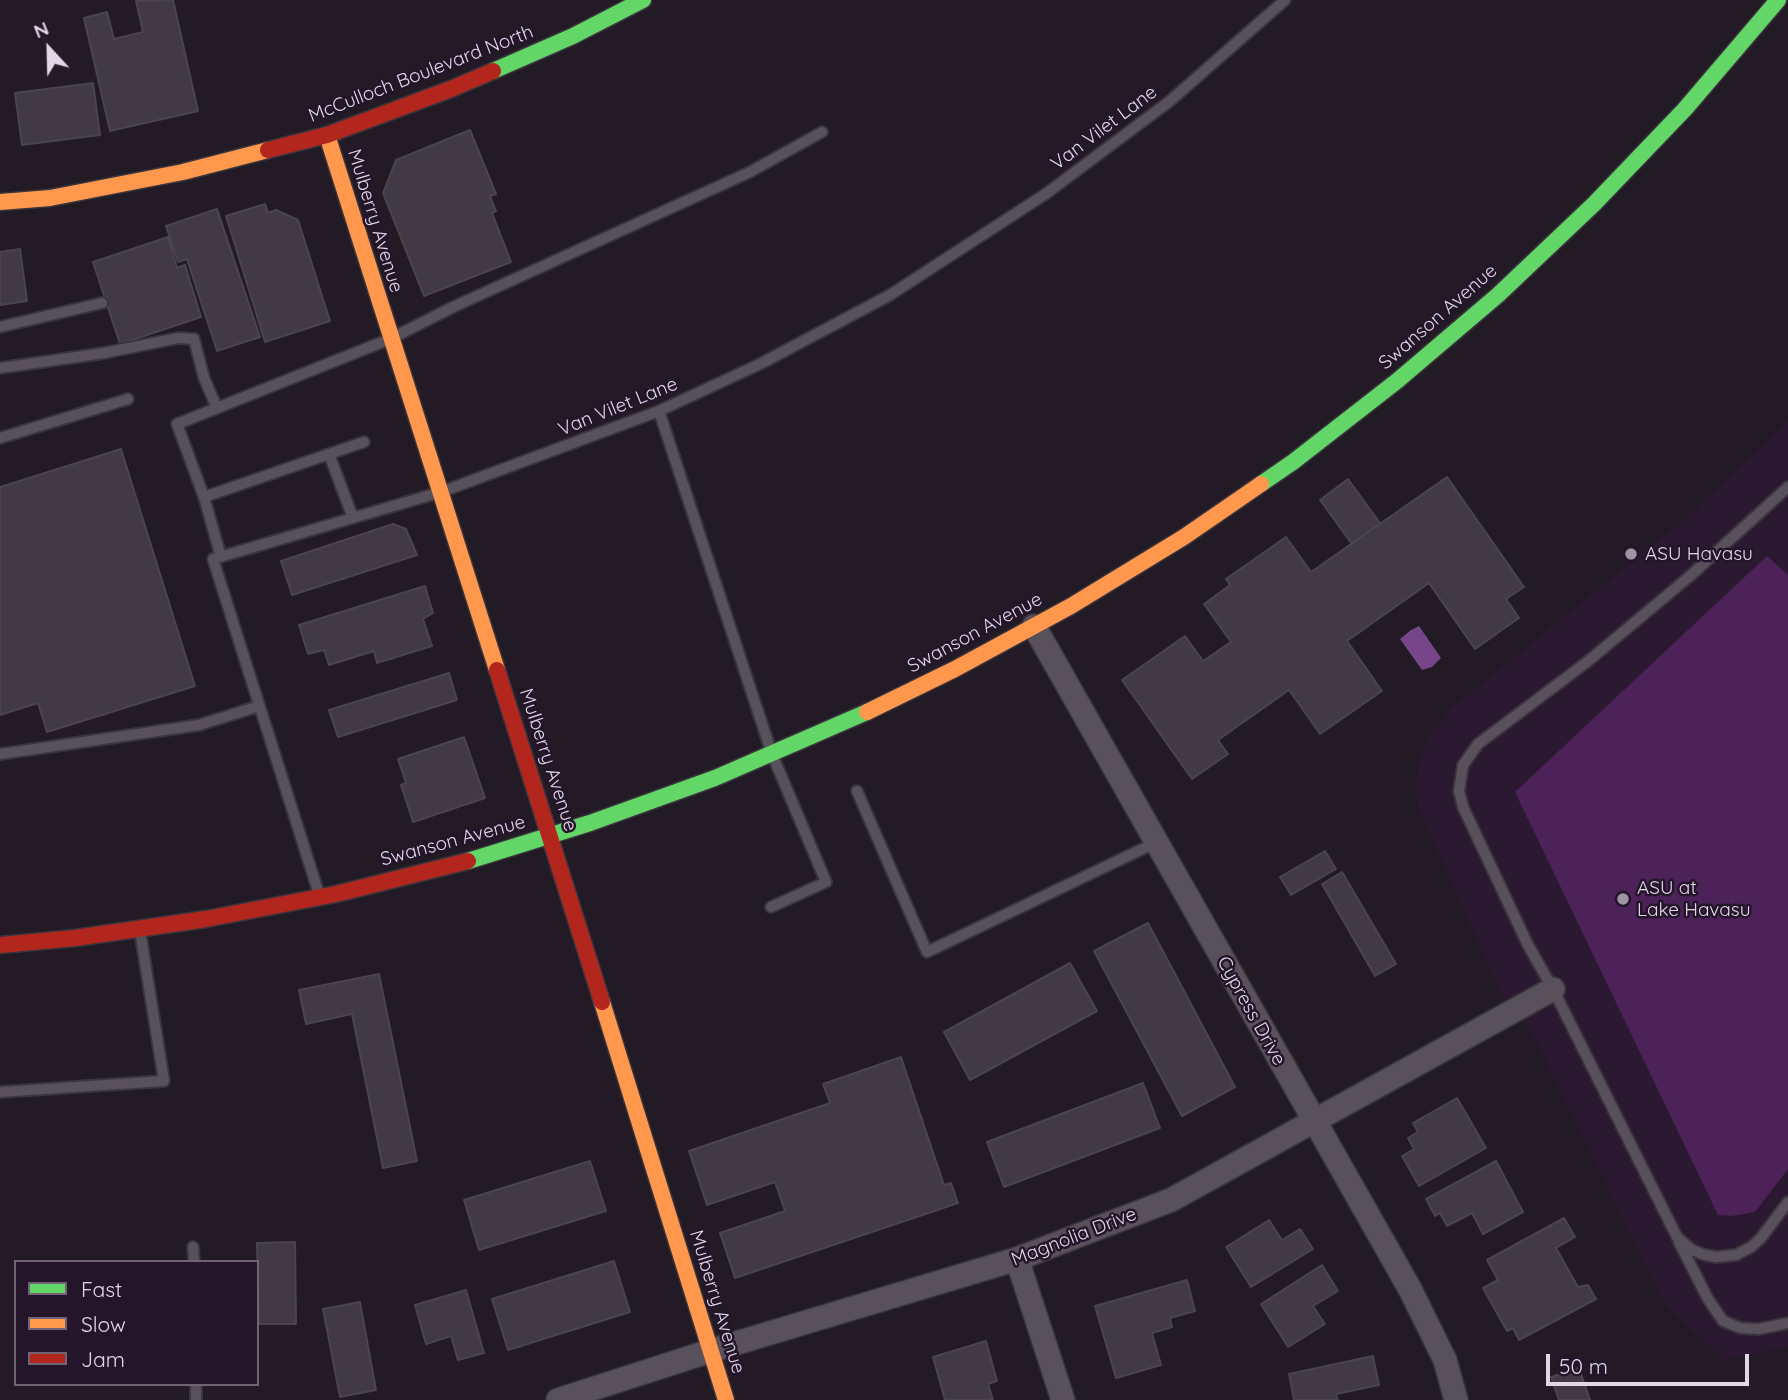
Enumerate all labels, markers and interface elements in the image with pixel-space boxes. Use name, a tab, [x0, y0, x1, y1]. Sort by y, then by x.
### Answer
north arrow	[14, 14, 84, 84]
text: N	[30, 16, 52, 43]
street label: McCulloch Boulevard North	[305, 21, 537, 127]
street label: Van Vilet Lane	[1047, 81, 1161, 175]
street label: Mulberry Avenue	[342, 147, 408, 295]
street label: Swanson Avenue	[1374, 259, 1502, 375]
street label: Van Vilet Lane	[555, 373, 681, 441]
place label: ASU Havasu	[1645, 543, 1753, 565]
marker: ASU Havasu	[1623, 546, 1639, 562]
street label: Swanson Avenue	[904, 588, 1046, 678]
street label: Mulberry Avenue	[514, 686, 582, 834]
street label: Swanson Avenue	[378, 811, 528, 871]
place label: ASU at Lake Havasu	[1637, 877, 1751, 921]
marker: ASU at Lake Havasu	[1615, 891, 1631, 907]
street label: Cypress Drive	[1212, 953, 1290, 1069]
street label: Magnolia Drive	[1008, 1203, 1140, 1271]
street label: Mulberry Avenue	[684, 1228, 750, 1376]
legend	[14, 1260, 259, 1386]
text: Fast	[81, 1276, 122, 1302]
text: Slow	[81, 1311, 126, 1337]
scale bar	[1550, 1340, 1753, 1384]
text: Jam	[81, 1346, 125, 1372]
text: 50 m	[1559, 1353, 1608, 1379]

